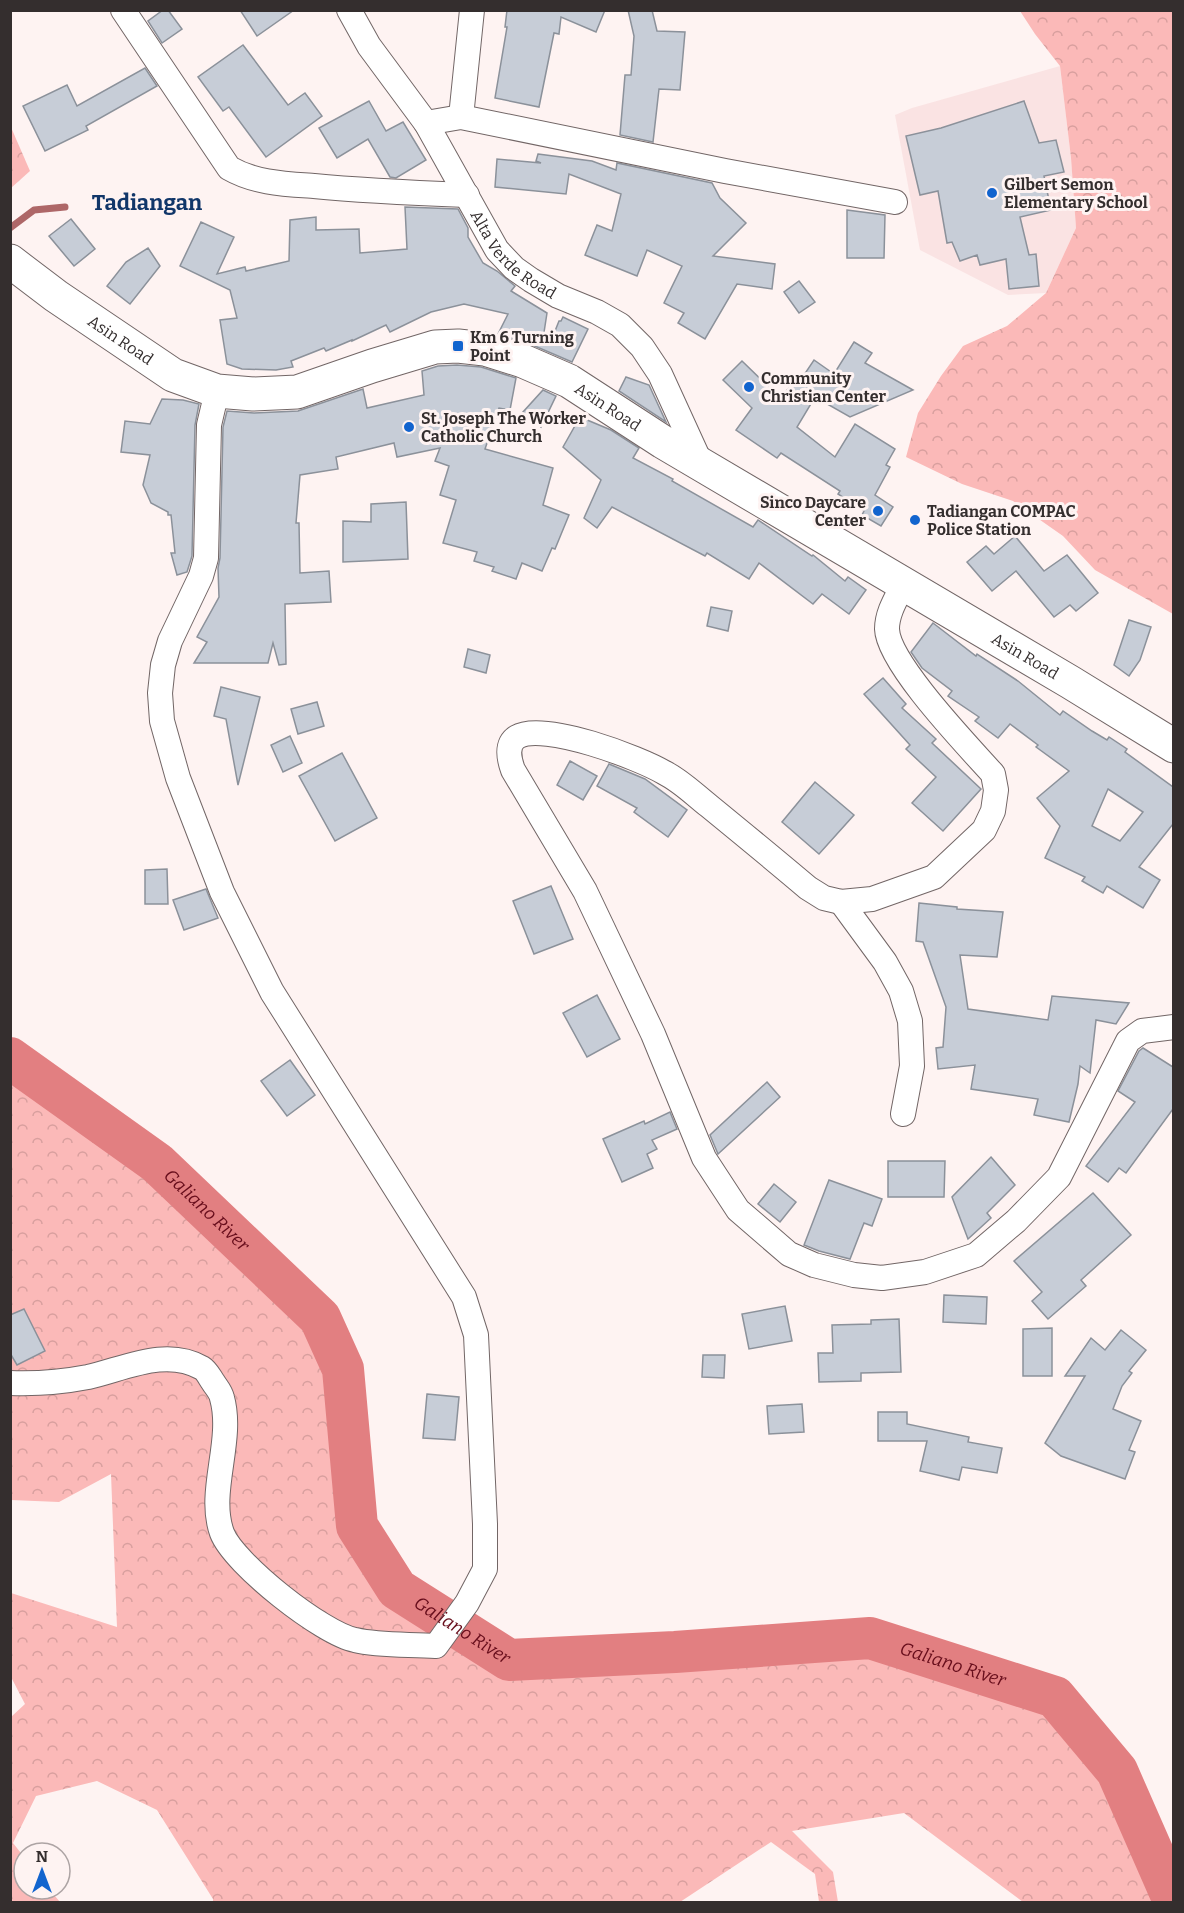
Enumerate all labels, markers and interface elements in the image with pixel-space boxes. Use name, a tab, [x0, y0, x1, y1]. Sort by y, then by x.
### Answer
place label: Gilbert Semon Elementary School	[1004, 175, 1148, 212]
marker: Gilbert Semon Elementary School	[985, 186, 999, 200]
district label: Tadiangan	[92, 189, 202, 216]
street label: Alta Verde Road	[467, 207, 560, 303]
street label: Asin Road	[84, 311, 157, 369]
place label: Km 6 Turning Point	[470, 328, 574, 365]
marker: Km 6 Turning Point	[451, 339, 465, 353]
place label: Community Christian Center	[761, 369, 886, 406]
street label: Asin Road	[571, 379, 645, 435]
marker: Community Christian Center	[742, 380, 756, 394]
place label: St. Joseph The Worker Catholic Church	[421, 409, 586, 446]
marker: St. Joseph The Worker Catholic Church	[402, 420, 416, 434]
place label: Sinco Daycare Center	[760, 493, 866, 530]
place label: Tadiangan COMPAC Police Station	[927, 502, 1076, 539]
marker: Sinco Daycare Center	[871, 504, 885, 518]
marker: Tadiangan COMPAC Police Station	[908, 513, 922, 527]
street label: Asin Road	[988, 629, 1062, 683]
water label: Galiano River	[159, 1164, 254, 1256]
water label: Galiano River	[410, 1592, 515, 1669]
water label: Galiano River	[897, 1637, 1009, 1692]
north arrow	[12, 1841, 72, 1901]
text: N	[36, 1847, 48, 1866]

